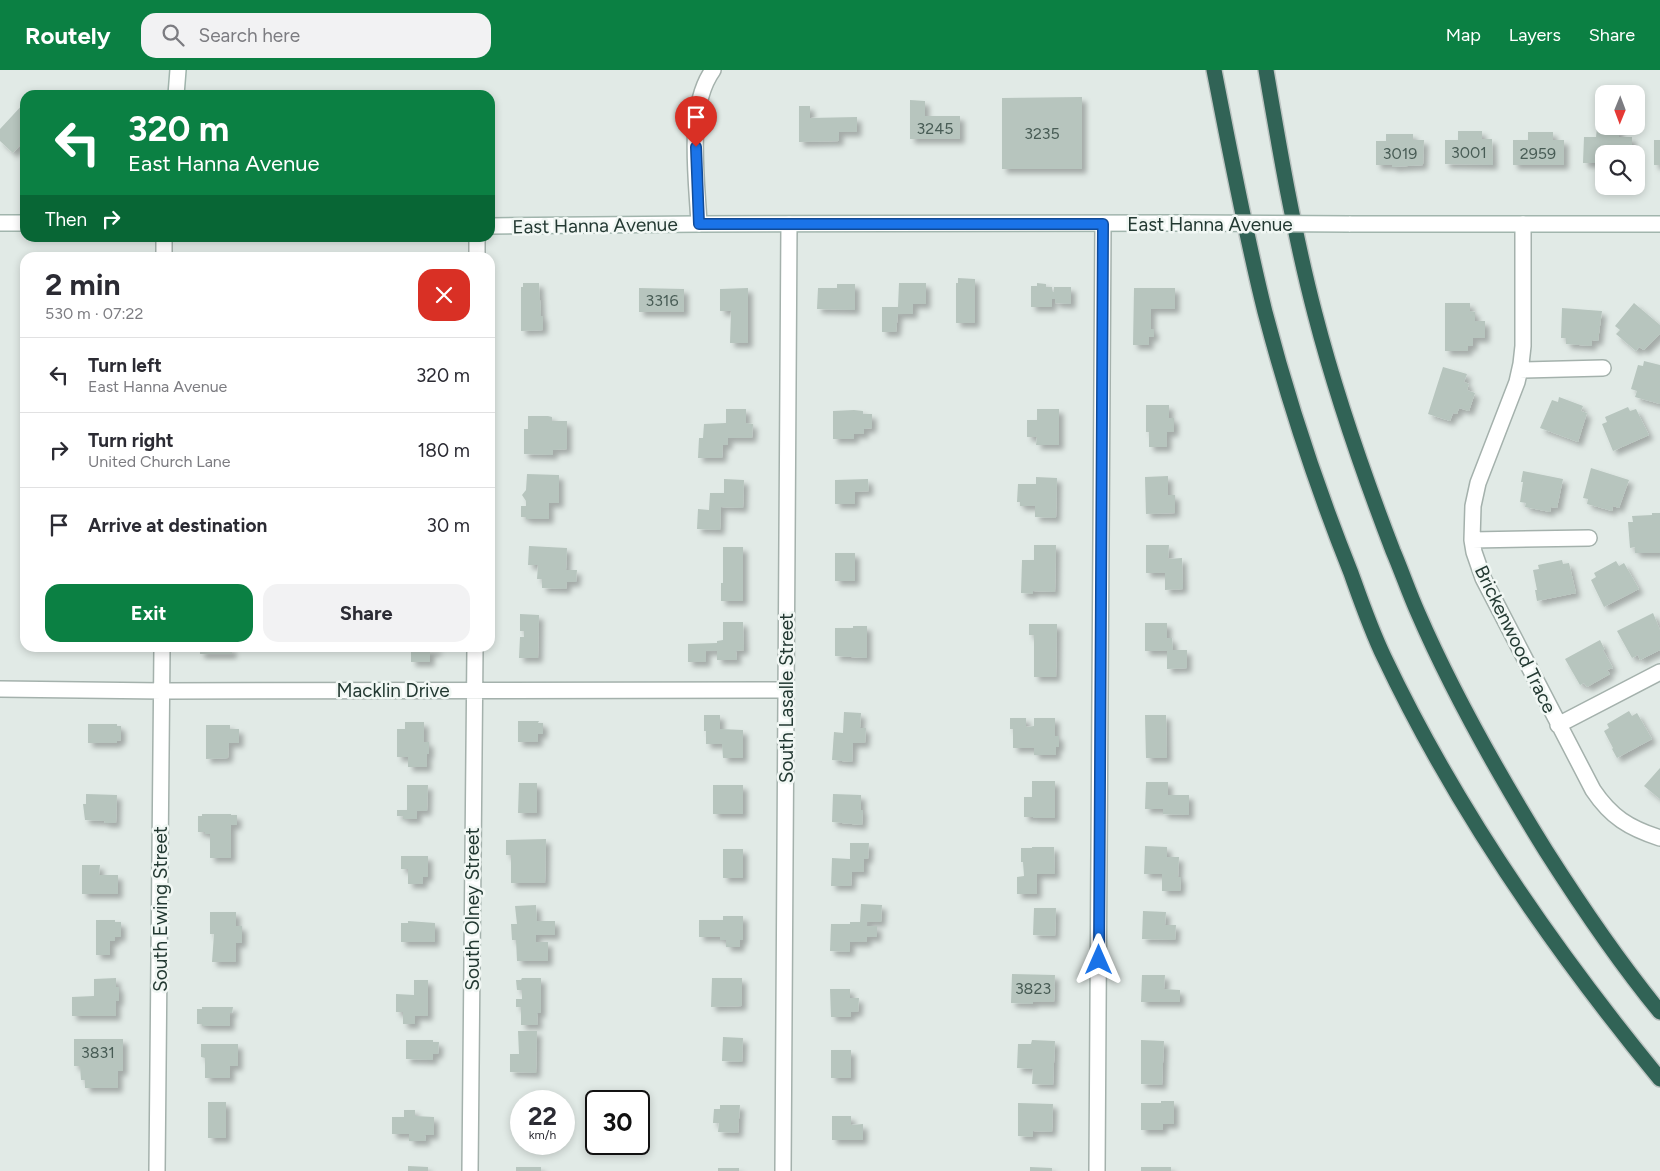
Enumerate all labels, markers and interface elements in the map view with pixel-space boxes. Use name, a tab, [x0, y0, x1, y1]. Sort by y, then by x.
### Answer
search box	[141, 13, 491, 58]
text: Routely	[25, 21, 111, 50]
icon: search	[159, 21, 187, 49]
text: Search here	[199, 24, 300, 47]
text: Map	[1446, 24, 1481, 46]
text: Layers	[1509, 24, 1561, 46]
text: Share	[1589, 24, 1635, 46]
north arrow	[1595, 85, 1645, 135]
map controls	[1595, 85, 1645, 195]
pin	[675, 96, 717, 147]
icon: arrive	[682, 103, 710, 131]
text: 320 m	[128, 108, 229, 150]
icon: left	[45, 110, 110, 175]
house number: 3245	[917, 119, 953, 138]
house number: 3235	[1024, 124, 1060, 143]
house number: 3001	[1451, 143, 1487, 162]
house number: 3019	[1383, 144, 1417, 163]
house number: 2959	[1520, 144, 1556, 163]
button: search	[1595, 145, 1645, 195]
text: East Hanna Avenue	[128, 150, 320, 177]
icon: right	[97, 205, 125, 233]
text: Then	[45, 208, 87, 231]
street label: East Hanna Avenue	[512, 213, 678, 238]
street label: East Hanna Avenue	[1127, 213, 1293, 236]
text: 2 min	[45, 266, 121, 303]
button: close	[418, 269, 470, 321]
house number: 3316	[645, 291, 679, 310]
text: 530 m · 07:22	[45, 304, 143, 323]
text: Turn left	[88, 354, 162, 377]
icon: left	[45, 361, 73, 389]
text: 320 m	[416, 364, 470, 387]
text: East Hanna Avenue	[88, 377, 227, 396]
text: Turn right	[88, 429, 174, 452]
icon: right	[45, 436, 73, 464]
text: 180 m	[417, 439, 470, 462]
text: United Church Lane	[88, 452, 231, 471]
icon: arrive	[45, 511, 73, 539]
text: Arrive at destination	[88, 514, 267, 537]
text: 30 m	[427, 514, 470, 537]
street label: Brickenwood Trace	[1470, 562, 1561, 717]
button: Exit	[45, 584, 253, 642]
button: Share	[263, 584, 470, 642]
street label: South Lasalle Street	[775, 613, 798, 783]
street label: Macklin Drive	[336, 679, 450, 702]
street label: South Ewing Street	[149, 826, 172, 992]
street label: South Olney Street	[461, 827, 484, 991]
position arrow	[1072, 933, 1124, 985]
house number: 3823	[1015, 979, 1051, 998]
house number: 3831	[81, 1043, 115, 1062]
speed limit sign: 30	[585, 1090, 650, 1155]
text: 22	[528, 1101, 557, 1131]
text: km/h	[529, 1128, 556, 1142]

